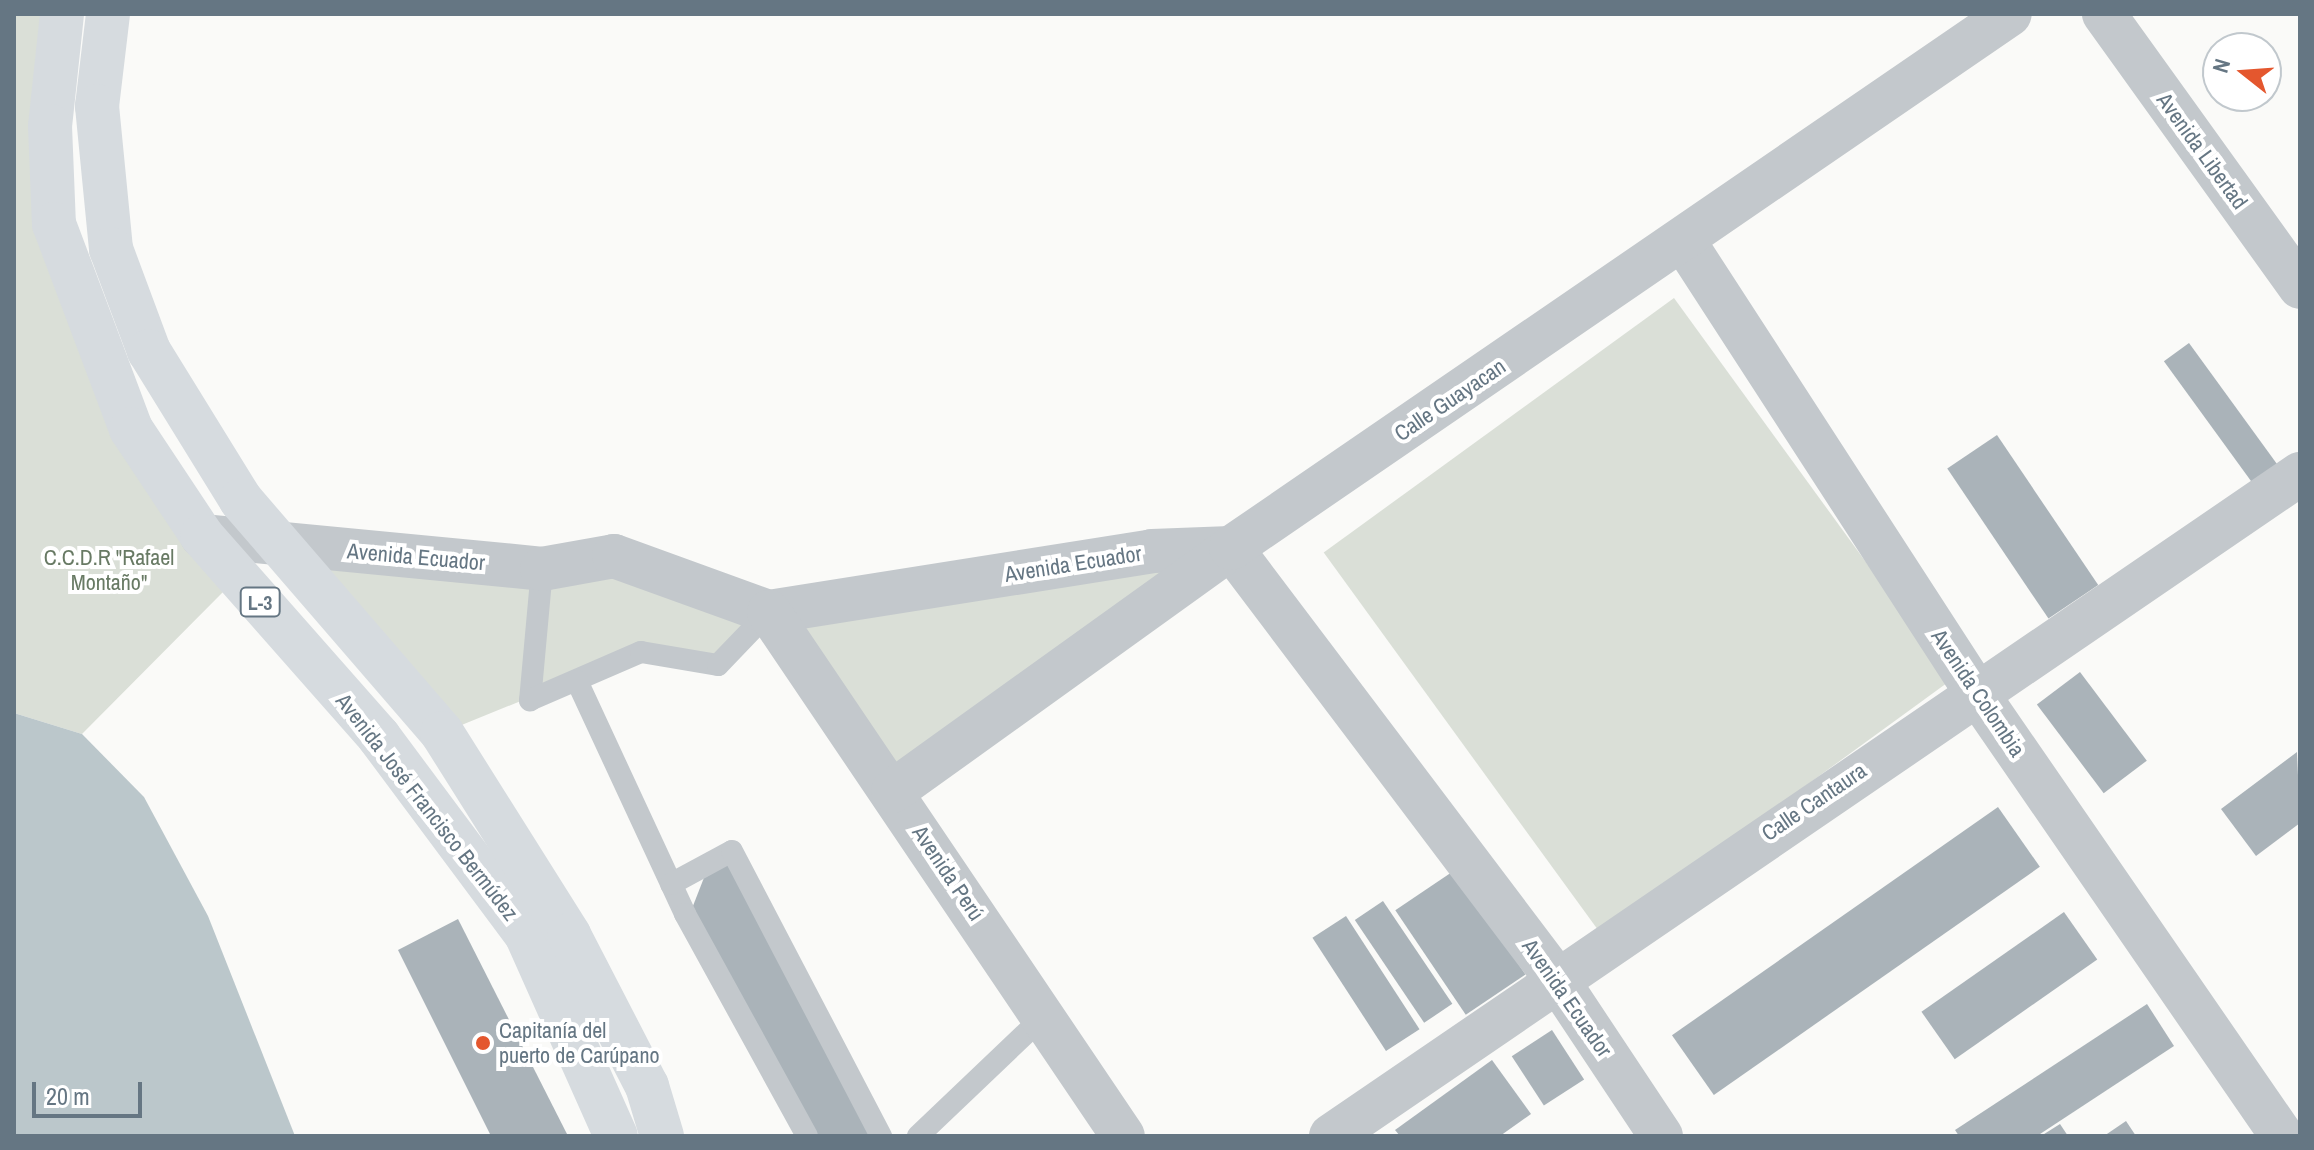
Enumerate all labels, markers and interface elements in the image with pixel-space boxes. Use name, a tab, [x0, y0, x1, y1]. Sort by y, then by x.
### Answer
north arrow	[2202, 32, 2282, 112]
text: N	[2205, 55, 2237, 76]
street label: Avenida Libertad	[2151, 88, 2253, 214]
street label: Calle Guayacan	[1389, 353, 1511, 447]
street label: Avenida Ecuador	[346, 538, 486, 576]
street label: Avenida Ecuador	[1003, 540, 1143, 588]
park label: C.C.D.R "Rafael Montaño"	[44, 544, 174, 596]
road number: L-3	[238, 586, 282, 618]
street label: Avenida Colombia	[1926, 624, 2030, 762]
street label: Avenida José Francisco Bermúdez	[330, 688, 524, 926]
street label: Calle Cantaura	[1757, 757, 1871, 847]
street label: Avenida Perú	[907, 820, 989, 926]
street label: Avenida Ecuador	[1517, 934, 1617, 1062]
place label: Capitanía del puerto de Carúpano	[499, 1017, 659, 1068]
marker: Capitanía del puerto de Carúpano	[474, 1034, 492, 1052]
scale bar	[36, 1066, 146, 1116]
text: 20 m	[46, 1080, 90, 1112]

